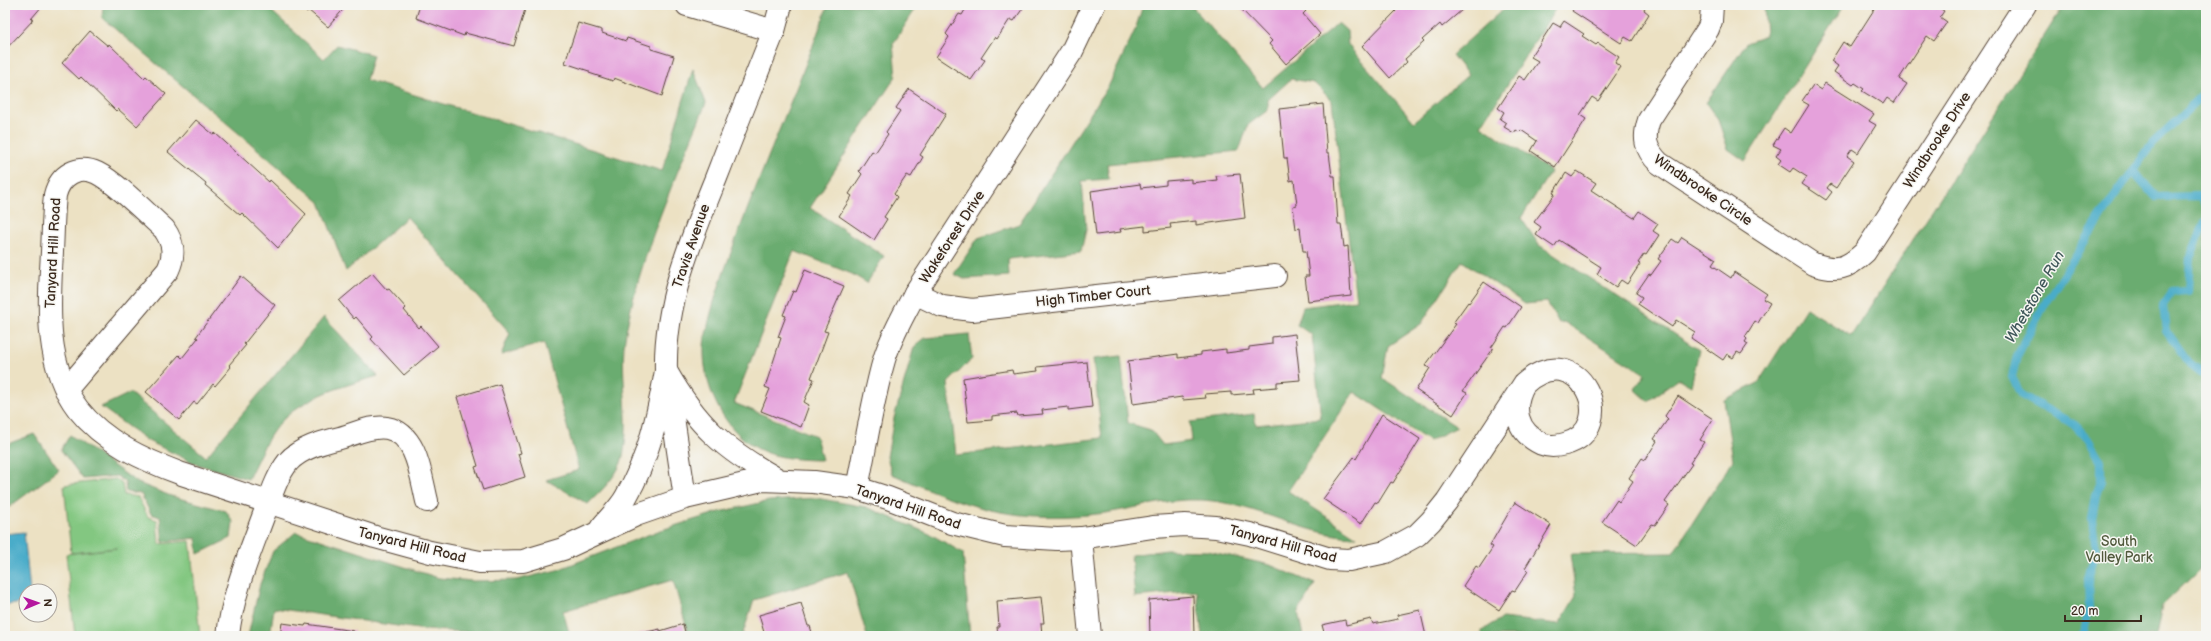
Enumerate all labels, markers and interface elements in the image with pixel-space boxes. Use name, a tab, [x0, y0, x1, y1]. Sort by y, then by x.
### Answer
street label: Windbrooke Drive	[1900, 89, 1974, 191]
street label: Windbrooke Circle	[1650, 151, 1756, 229]
street label: Wakeforest Drive	[916, 187, 988, 287]
street label: Tanyard Hill Road	[42, 197, 64, 309]
street label: Travis Avenue	[669, 202, 713, 290]
water label: Whetstone Run	[2001, 247, 2069, 347]
street label: High Timber Court	[1035, 281, 1152, 310]
street label: Tanyard Hill Road	[853, 481, 963, 533]
street label: Tanyard Hill Road	[1227, 521, 1339, 567]
street label: Tanyard Hill Road	[356, 523, 468, 567]
park label: South Valley Park	[2085, 533, 2153, 566]
north arrow	[18, 583, 58, 623]
scale bar	[2065, 597, 2141, 623]
text: N	[41, 598, 54, 607]
text: 20 m	[2071, 604, 2098, 619]

